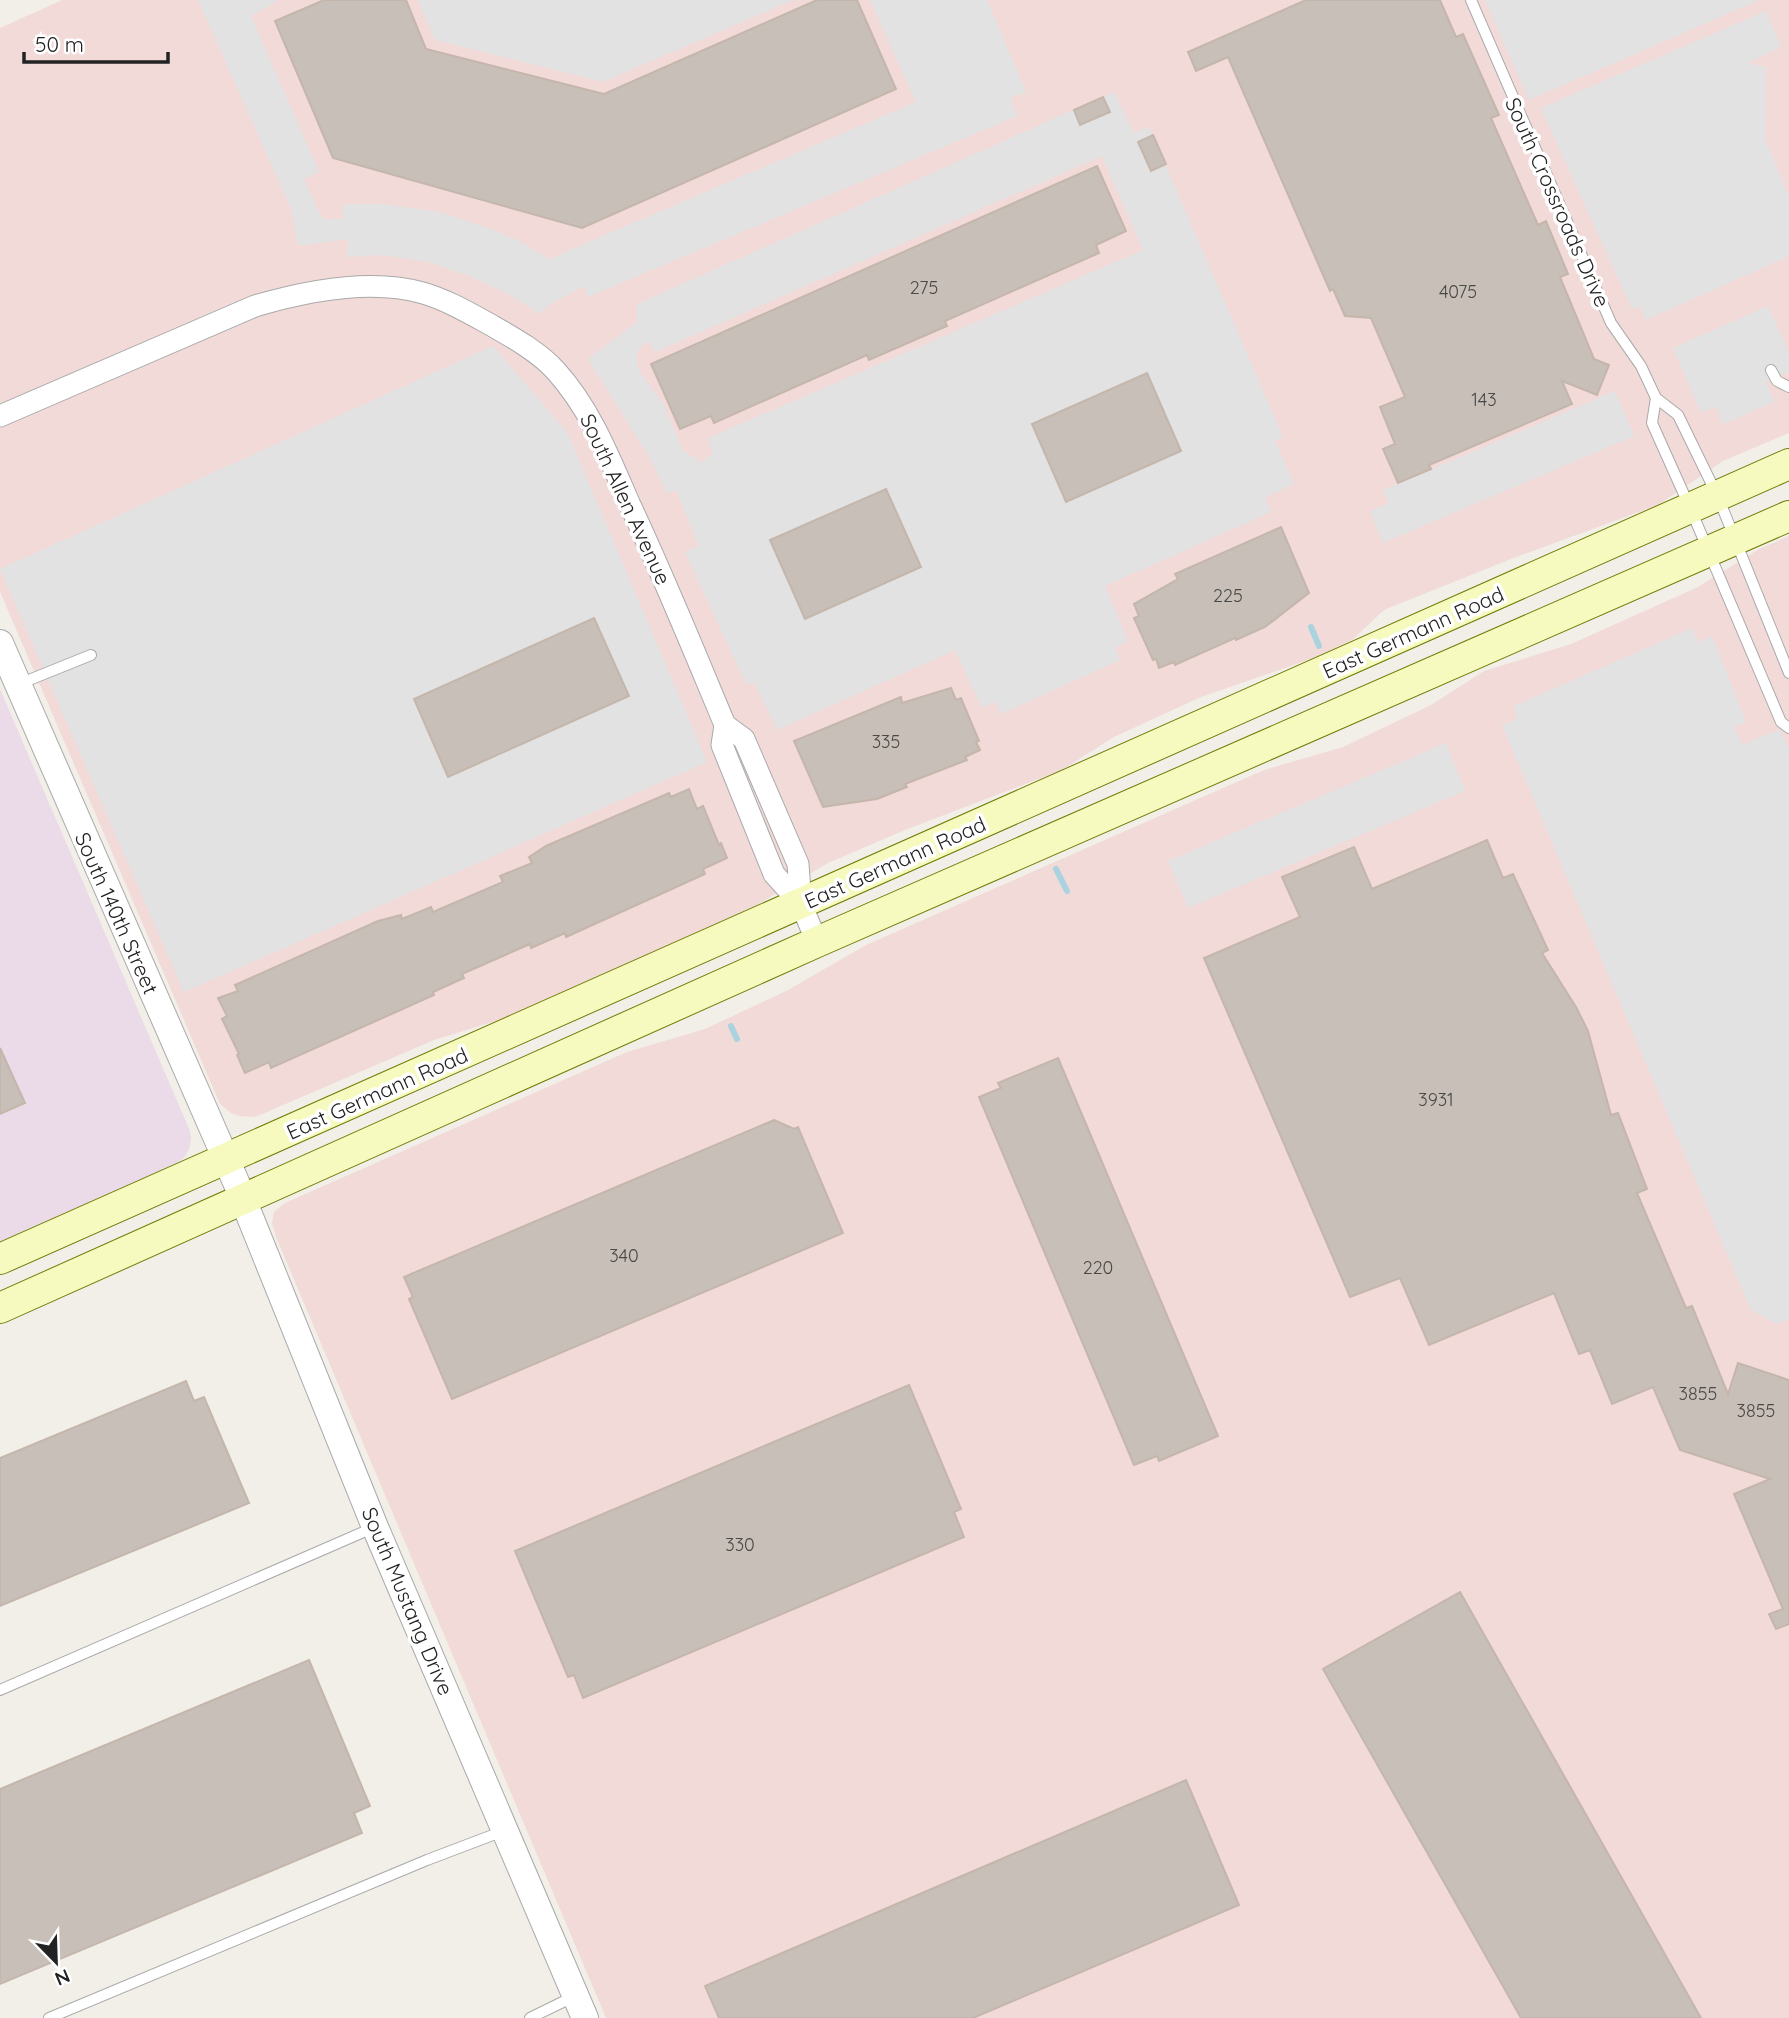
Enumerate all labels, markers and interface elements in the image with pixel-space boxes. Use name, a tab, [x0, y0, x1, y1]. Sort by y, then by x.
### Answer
scale bar	[24, 21, 168, 65]
text: 50 m	[35, 31, 84, 57]
street label: South Crossroads Drive	[1500, 93, 1616, 311]
house number: 275	[910, 276, 938, 299]
house number: 4075	[1439, 280, 1477, 303]
house number: 143	[1471, 388, 1497, 411]
street label: South Allen Avenue	[575, 409, 677, 589]
street label: East Germann Road	[1318, 580, 1508, 684]
house number: 225	[1213, 584, 1243, 607]
house number: 335	[872, 730, 900, 753]
street label: East Germann Road	[800, 810, 990, 914]
street label: South 140th Street	[70, 828, 164, 998]
street label: East Germann Road	[282, 1041, 472, 1145]
house number: 3931	[1418, 1088, 1454, 1111]
house number: 340	[609, 1244, 639, 1267]
house number: 220	[1083, 1256, 1113, 1279]
house number: 3855	[1679, 1382, 1717, 1405]
house number: 3855	[1737, 1399, 1775, 1422]
street label: South Mustang Drive	[357, 1503, 459, 1699]
house number: 330	[725, 1533, 755, 1556]
north arrow	[21, 1927, 91, 1997]
text: N	[52, 1964, 74, 1991]

